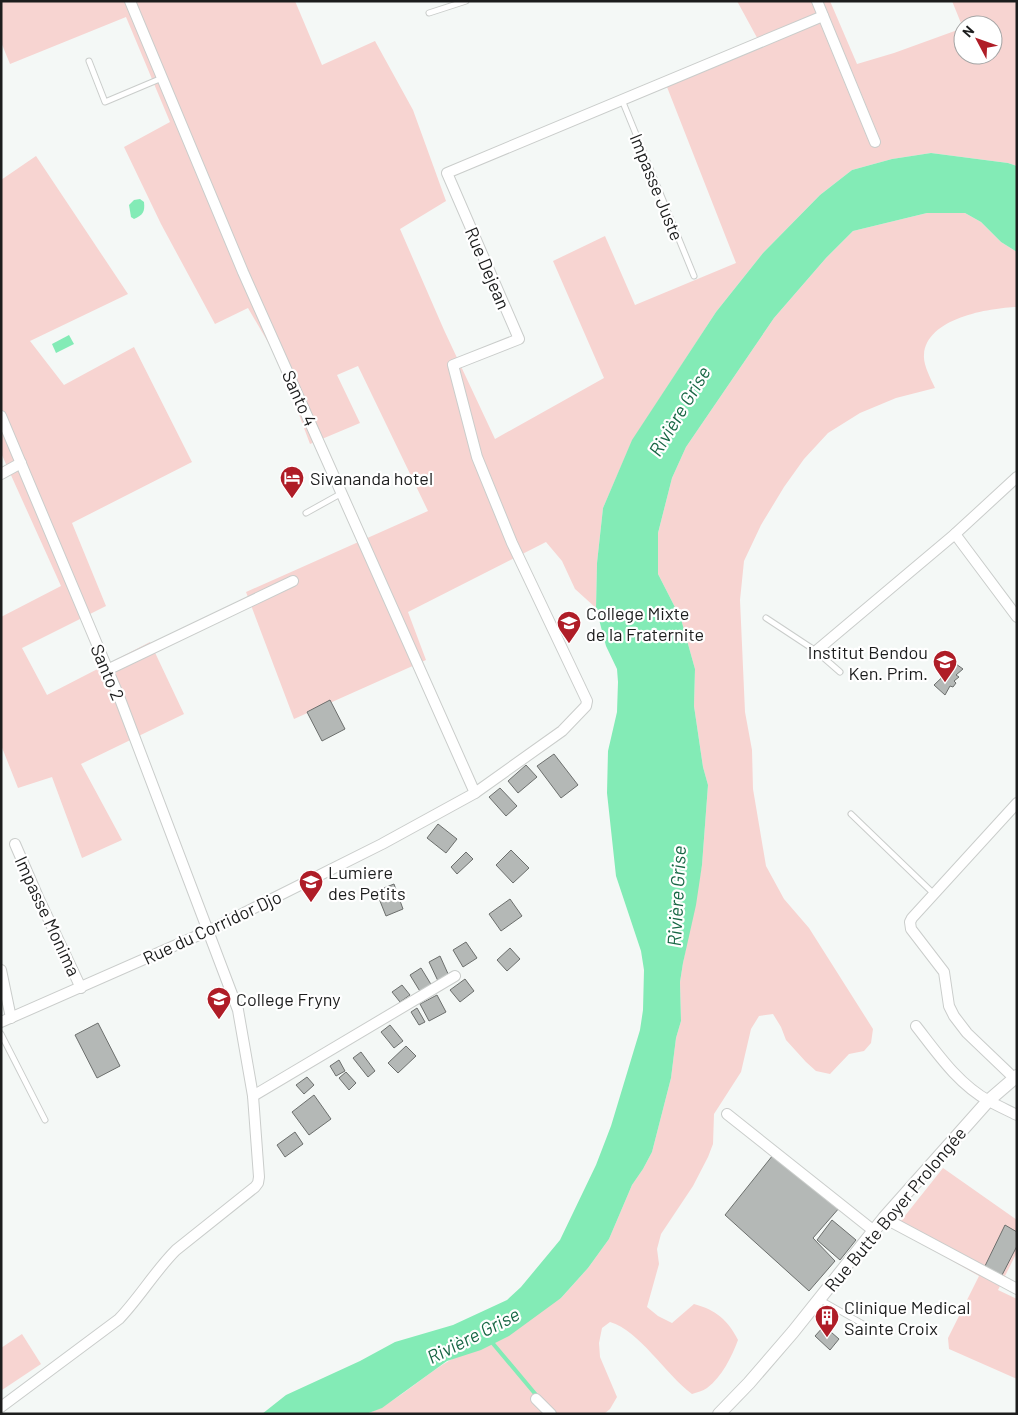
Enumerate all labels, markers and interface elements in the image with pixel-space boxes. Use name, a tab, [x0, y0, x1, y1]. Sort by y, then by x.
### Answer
north arrow	[953, 15, 1003, 65]
text: N	[958, 22, 977, 40]
street label: Impasse Juste	[626, 130, 688, 244]
street label: Rue Dejean	[461, 223, 515, 313]
water label: Rivière Grise	[643, 362, 715, 460]
street label: Santo 4	[278, 367, 322, 429]
hotel icon: Sivananda hotel	[279, 465, 305, 499]
place label: Sivananda hotel	[310, 467, 433, 489]
place label: College Mixte de la Fraternite	[586, 602, 704, 645]
school or university icon: College Mixte de la Fraternite	[556, 610, 582, 644]
street label: Santo 2	[86, 641, 130, 703]
place label: Institut Bendou Ken. Prim.	[808, 641, 928, 684]
school or university icon: Institut Bendou Ken. Prim.	[932, 649, 958, 683]
water label: Rivière Grise	[662, 845, 690, 947]
street label: Impasse Monima	[11, 852, 85, 980]
place label: Lumiere des Petits	[328, 861, 406, 904]
school or university icon: Lumiere des Petits	[298, 869, 324, 903]
street label: Rue du Corridor Djo	[139, 885, 285, 969]
school or university icon: College Fryny	[206, 986, 232, 1020]
place label: College Fryny	[236, 988, 341, 1010]
street label: Rue Butte Boyer Prolongée	[820, 1122, 970, 1296]
place label: Clinique Medical Sainte Croix	[844, 1296, 970, 1339]
water label: Rivière Grise	[423, 1302, 523, 1368]
building icon: Clinique Medical Sainte Croix	[814, 1304, 840, 1338]

